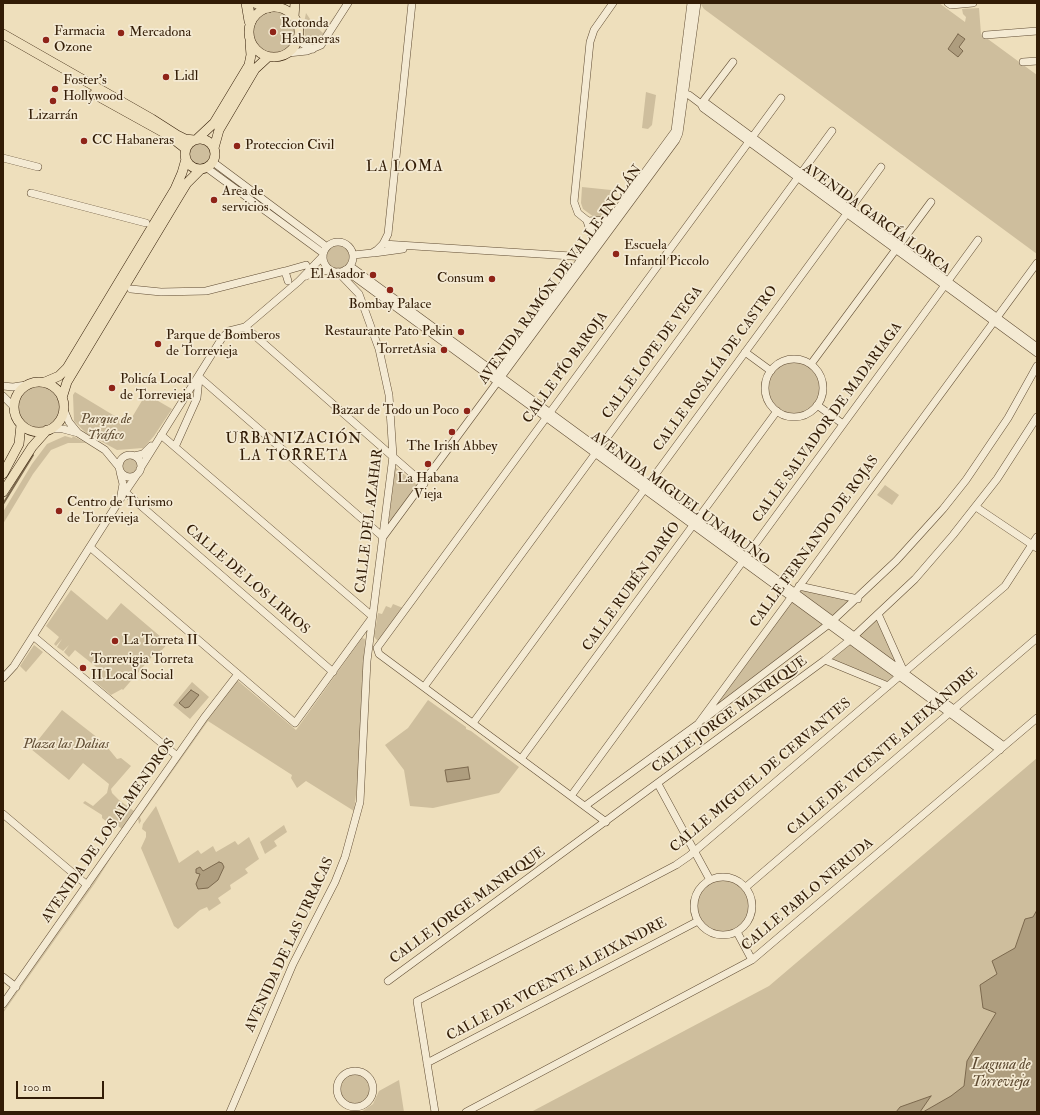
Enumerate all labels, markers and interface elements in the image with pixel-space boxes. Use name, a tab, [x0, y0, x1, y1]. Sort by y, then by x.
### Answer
place label: Rotonda Habaneras	[281, 16, 340, 48]
place label: Farmacia Ozone	[54, 24, 105, 56]
place label: Mercadona	[129, 25, 191, 41]
marker: Rotonda Habaneras	[268, 27, 278, 37]
marker: Mercadona	[116, 28, 126, 38]
marker: Farmacia Ozone	[41, 35, 51, 45]
place label: Lidl	[174, 69, 198, 85]
marker: Lidl	[161, 72, 171, 82]
place label: Foster's Hollywood	[63, 73, 123, 106]
marker: Foster's Hollywood	[50, 84, 60, 94]
marker: Lizarrán	[48, 96, 58, 106]
place label: Lizarrán	[28, 108, 78, 124]
place label: CC Habaneras	[92, 133, 174, 149]
marker: CC Habaneras	[79, 136, 89, 146]
place label: Proteccion Civil	[245, 138, 334, 154]
marker: Proteccion Civil	[232, 141, 242, 151]
district label: LA LOMA	[366, 159, 444, 177]
street label: AVENIDA GARCÍA LORCA	[799, 160, 953, 278]
street label: AVENIDA RAMÓN DE VALLE-INCLÁN	[476, 162, 646, 388]
place label: Area de servicios	[222, 184, 269, 216]
marker: Area de servicios	[209, 195, 219, 205]
place label: Escuela Infantil Piccolo	[624, 238, 709, 270]
marker: Escuela Infantil Piccolo	[611, 249, 621, 259]
place label: El Asador	[310, 267, 365, 283]
marker: El Asador	[368, 270, 378, 280]
place label: Consum	[437, 271, 484, 287]
marker: Consum	[487, 274, 497, 284]
street label: CALLE LOPE DE VEGA	[599, 283, 707, 423]
street label: CALLE ROSALÍA DE CASTRO	[650, 283, 782, 455]
marker: Bombay Palace	[385, 285, 395, 295]
place label: Bombay Palace	[349, 297, 431, 313]
street label: CALLE PÍO BAROJA	[520, 309, 612, 427]
street label: CALLE SALVADOR DE MADARIAGA	[750, 319, 906, 527]
place label: Restaurante Pato Pekin	[324, 324, 453, 340]
marker: Restaurante Pato Pekin	[456, 327, 466, 337]
place label: Parque de Bomberos de Torrevieja	[166, 328, 280, 360]
marker: Parque de Bomberos de Torrevieja	[153, 339, 163, 349]
place label: TorretAsia	[377, 342, 436, 358]
marker: TorretAsia	[439, 345, 449, 355]
place label: Policía Local de Torrevieja	[120, 372, 192, 404]
marker: Policía Local de Torrevieja	[107, 383, 117, 393]
place label: Bazar de Todo un Poco	[332, 403, 459, 419]
marker: Bazar de Todo un Poco	[462, 406, 472, 416]
park label: Parque de Tráfico	[81, 412, 131, 444]
marker: The Irish Abbey	[447, 427, 457, 437]
street label: AVENIDA MIGUEL UNAMUNO	[587, 428, 773, 570]
district label: URBANIZACIÓN LA TORRETA	[225, 431, 363, 466]
place label: The Irish Abbey	[407, 439, 497, 455]
street label: CALLE DEL AZAHAR	[353, 448, 387, 594]
street label: CALLE FERNANDO DE ROJAS	[747, 453, 883, 631]
marker: La Habana Vieja	[423, 459, 433, 469]
place label: La Habana Vieja	[397, 471, 459, 504]
place label: Centro de Turismo de Torrevieja	[67, 495, 173, 528]
marker: Centro de Turismo de Torrevieja	[54, 506, 64, 516]
street label: CALLE RUBÉN DARÍO	[579, 519, 685, 655]
street label: CALLE DE LOS LIRIOS	[181, 521, 313, 639]
place label: La Torreta II	[123, 633, 198, 649]
marker: La Torreta II	[110, 636, 120, 646]
place label: Torrevigia Torreta II Local Social	[91, 652, 194, 684]
street label: CALLE JORGE MANRIQUE	[649, 653, 811, 777]
marker: Torrevigia Torreta II Local Social	[78, 663, 88, 673]
street label: CALLE DE VICENTE ALEIXANDRE	[784, 665, 982, 839]
street label: CALLE MIGUEL DE CERVANTES	[667, 695, 855, 857]
street label: AVENIDA DE LOS ALMENDROS	[39, 736, 179, 926]
park label: Plaza las Dalias	[23, 737, 109, 753]
street label: CALLE PABLO NERUDA	[739, 835, 877, 955]
street label: CALLE JORGE MANRIQUE	[387, 844, 549, 968]
street label: AVENIDA DE LAS URRACAS	[242, 855, 338, 1035]
street label: CALLE DE VICENTE ALEIXANDRE	[444, 915, 670, 1045]
water label: Laguna de Torrevieja	[971, 1057, 1031, 1092]
scale bar	[18, 1073, 106, 1099]
text: 100 m	[23, 1080, 51, 1095]

